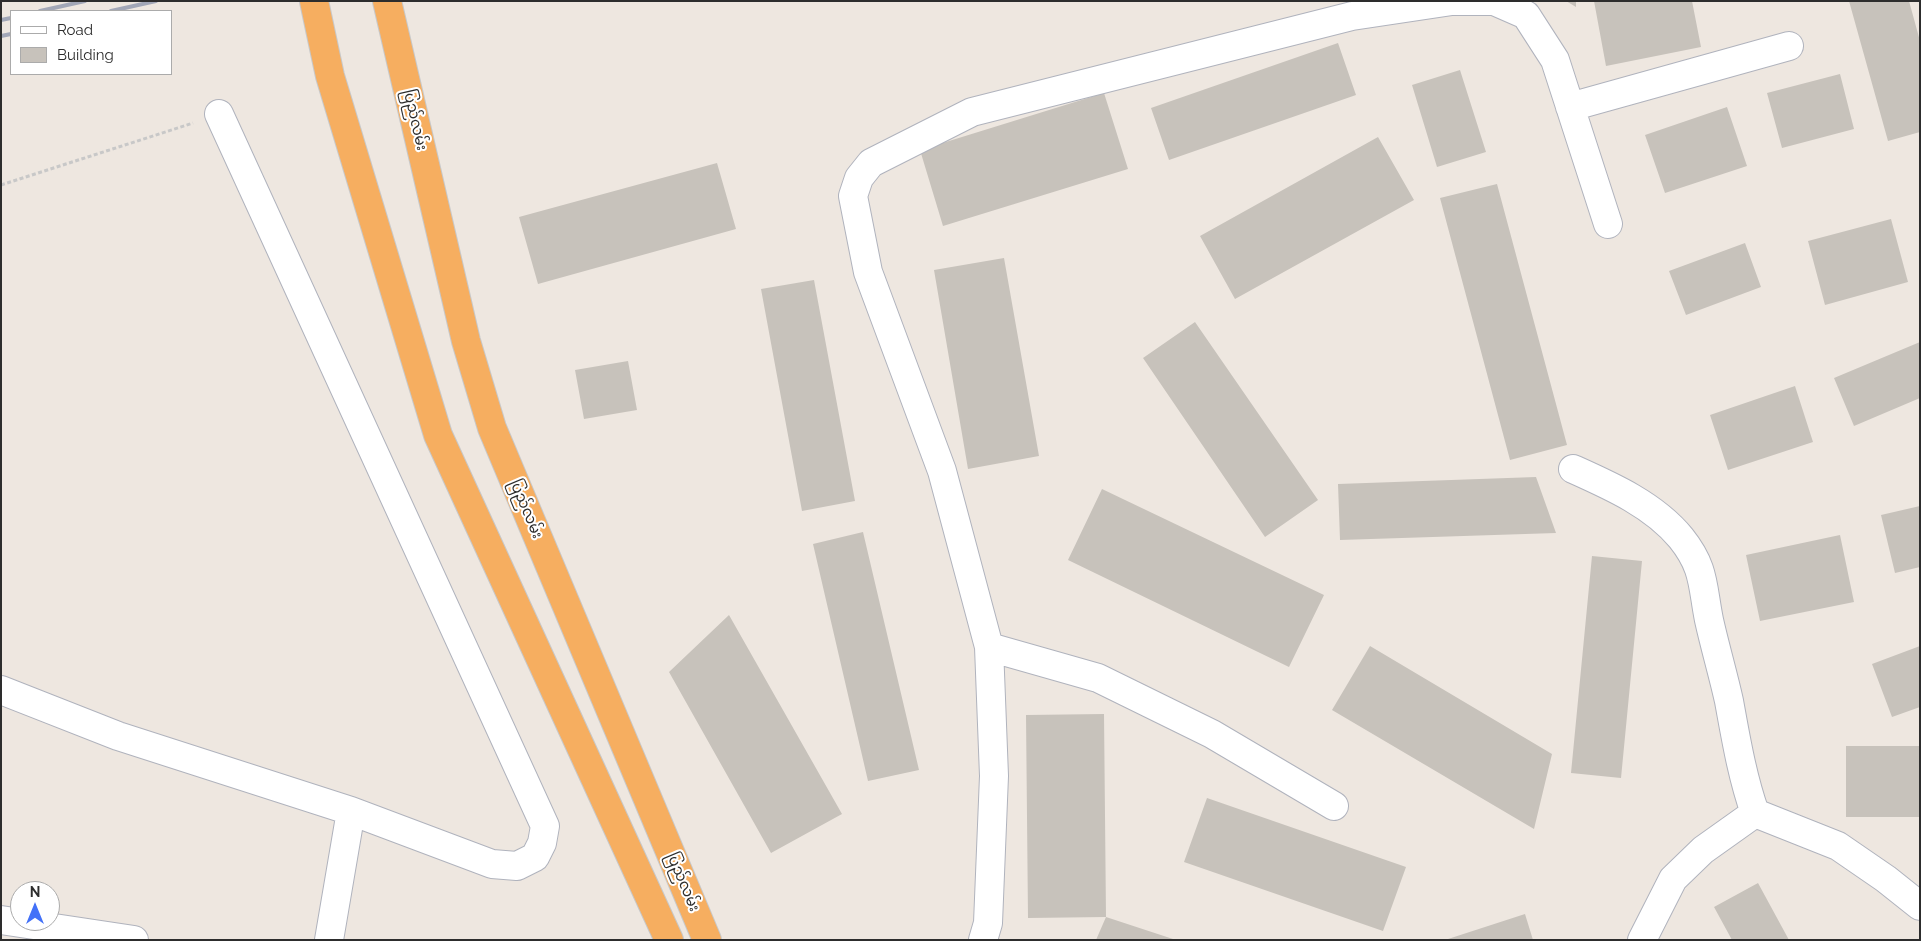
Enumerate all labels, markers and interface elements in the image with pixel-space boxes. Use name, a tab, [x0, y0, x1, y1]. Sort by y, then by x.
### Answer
legend	[10, 10, 172, 75]
text: Road	[57, 21, 93, 39]
text: Building	[57, 46, 114, 64]
street label: ပြည်လမ်း	[399, 88, 431, 152]
street label: ပြည်လမ်း	[506, 477, 546, 541]
street label: ပြည်လမ်း	[663, 850, 703, 914]
north arrow	[10, 881, 60, 931]
text: N	[30, 884, 40, 900]

